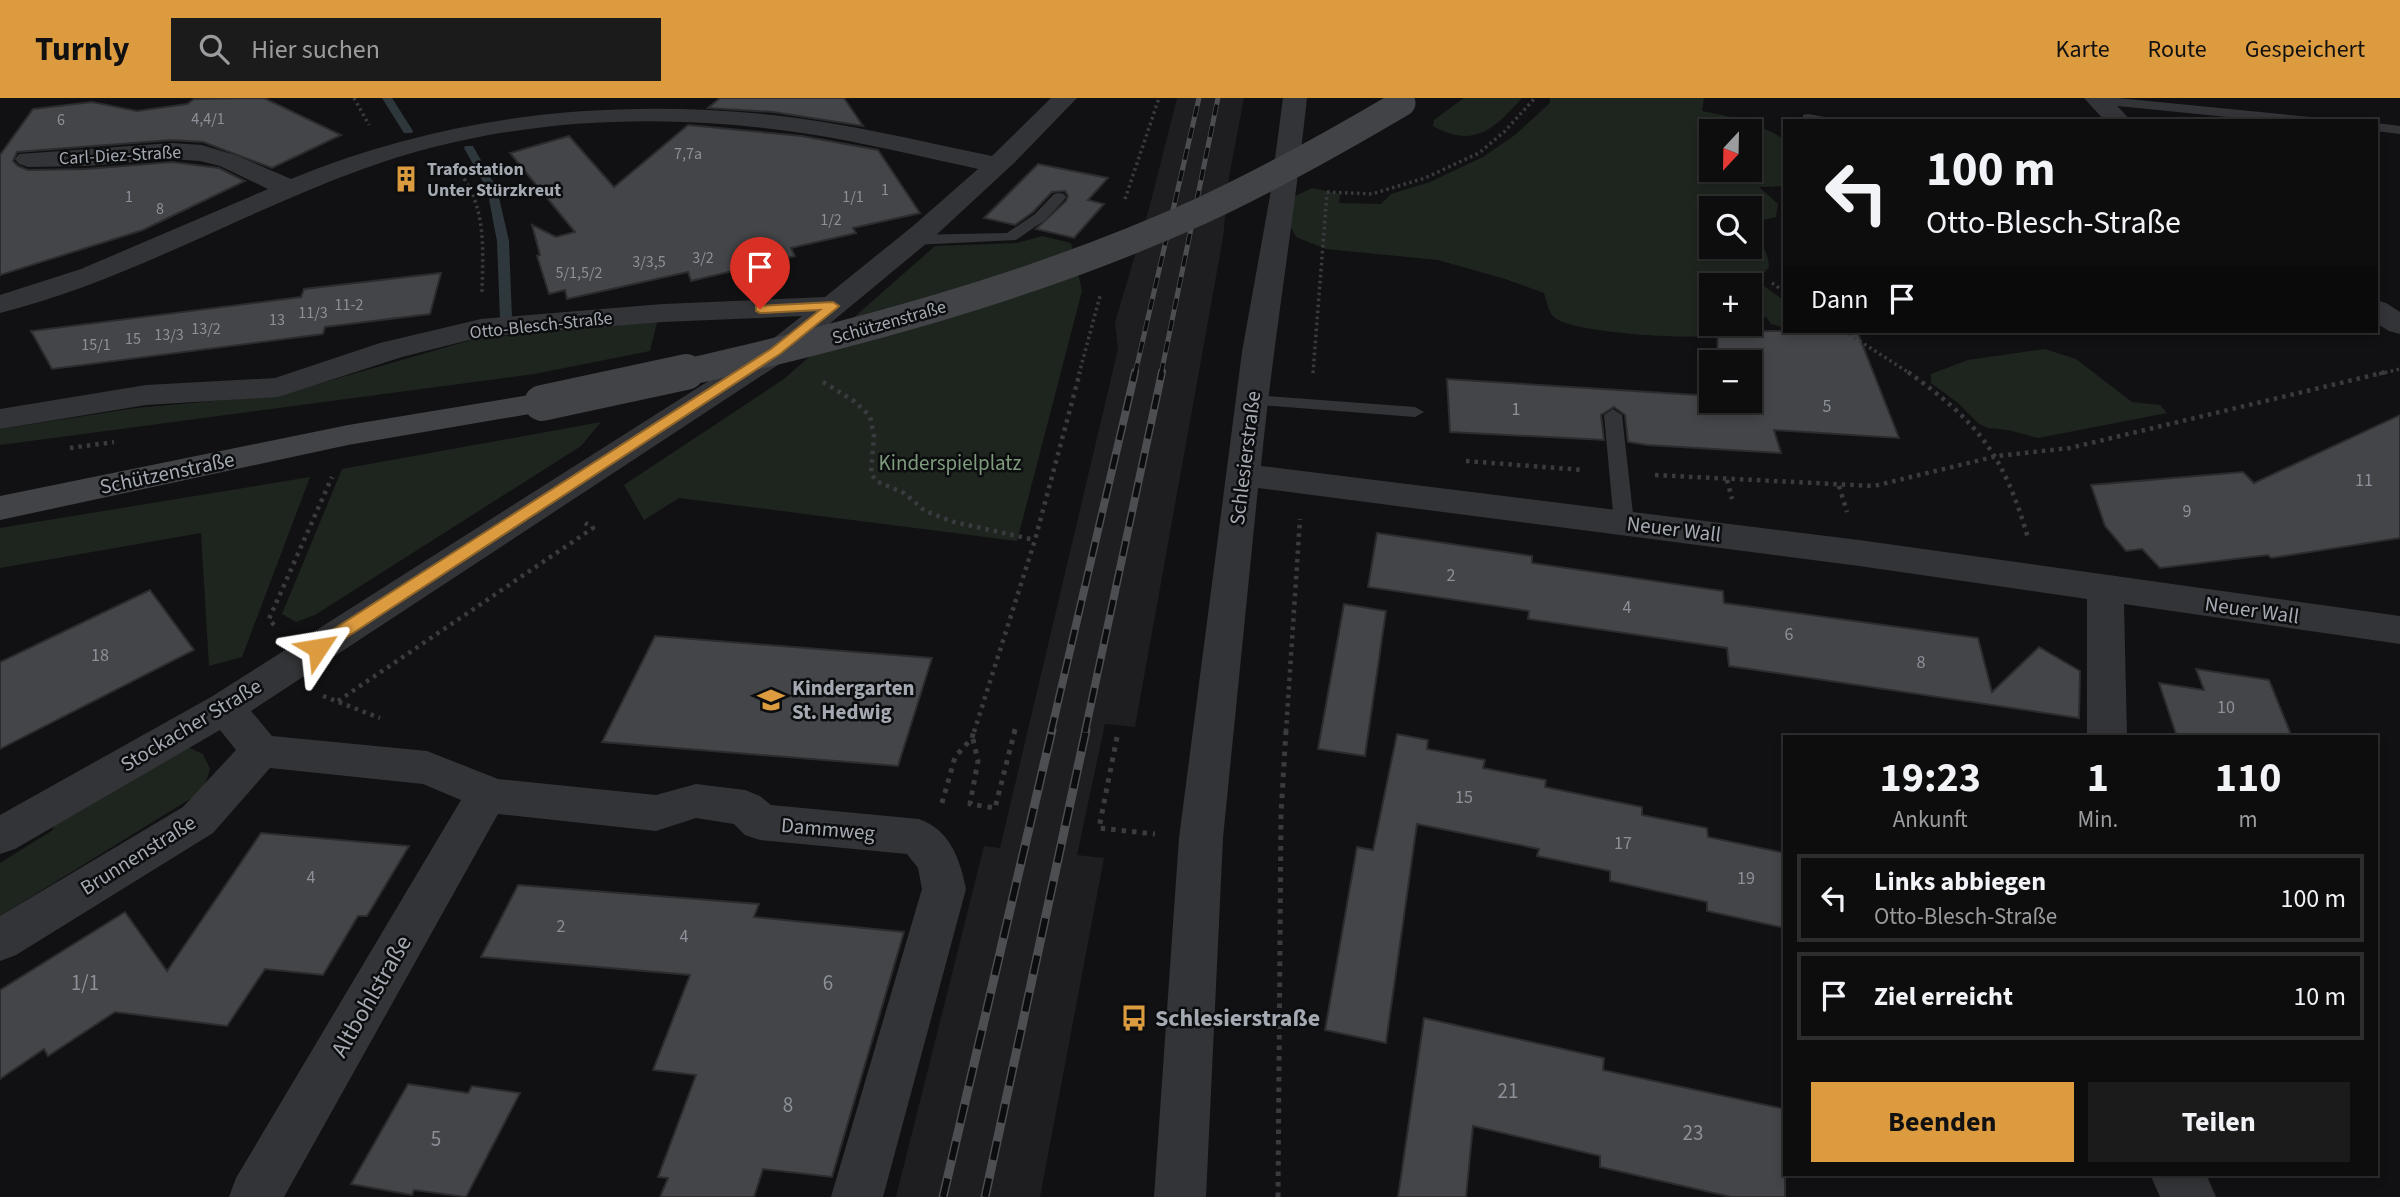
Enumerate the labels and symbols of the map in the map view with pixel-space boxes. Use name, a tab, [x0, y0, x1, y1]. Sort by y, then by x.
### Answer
house number: 4,4/1	[191, 108, 225, 130]
house number: 6	[57, 109, 65, 131]
north arrow	[1699, 119, 1762, 182]
street label: Carl-Diez-Straße	[58, 140, 182, 171]
house number: 7,7a	[674, 143, 702, 165]
place label: Trafostation Unter Stürzkreut	[427, 157, 561, 203]
building icon: Trafostation Unter Stürzkreut	[391, 164, 421, 194]
house number: 1	[881, 179, 889, 201]
house number: 1	[125, 186, 133, 208]
house number: 1/1	[842, 186, 864, 208]
house number: 8	[156, 198, 164, 220]
house number: 1/2	[820, 209, 842, 231]
pin	[730, 237, 790, 309]
house number: 3/2	[692, 247, 714, 269]
house number: 3/3,5	[632, 251, 666, 273]
house number: 5/1,5/2	[556, 262, 603, 284]
house number: 11-2	[335, 294, 363, 316]
street label: Schützenstraße	[829, 294, 949, 351]
house number: 11/3	[298, 302, 328, 324]
street label: Otto-Blesch-Straße	[468, 306, 614, 345]
house number: 13	[269, 309, 285, 331]
house number: 13/2	[191, 318, 221, 340]
house number: 13/3	[154, 324, 184, 346]
house number: 15	[125, 328, 141, 350]
house number: 15/1	[81, 334, 111, 356]
street label: Schlesierstraße	[1222, 389, 1268, 527]
house number: 5	[1823, 394, 1832, 419]
house number: 1	[1512, 397, 1520, 422]
street label: Schützenstraße	[97, 444, 237, 502]
park label: Kinderspielplatz	[879, 448, 1021, 478]
house number: 11	[2355, 468, 2373, 493]
house number: 9	[2183, 499, 2192, 524]
street label: Neuer Wall	[1625, 508, 1723, 550]
house number: 2	[1447, 563, 1456, 588]
street label: Neuer Wall	[2203, 589, 2301, 631]
house number: 4	[1623, 595, 1632, 620]
position arrow	[281, 611, 355, 685]
house number: 6	[1785, 622, 1794, 647]
house number: 18	[91, 643, 109, 668]
house number: 8	[1917, 650, 1926, 675]
street label: Stockacher Straße	[115, 671, 267, 779]
place label: Kindergarten St. Hedwig	[792, 673, 915, 727]
school or university icon: Kindergarten St. Hedwig	[756, 685, 786, 715]
house number: 10	[2217, 695, 2235, 720]
house number: 15	[1455, 785, 1473, 810]
street label: Brunnenstraße	[74, 807, 202, 903]
street label: Dammweg	[780, 810, 877, 848]
house number: 17	[1614, 831, 1632, 856]
house number: 4	[307, 865, 316, 890]
house number: 19	[1737, 866, 1755, 891]
house number: 2	[557, 914, 566, 939]
house number: 4	[680, 924, 689, 949]
street label: Altbohlstraße	[322, 929, 421, 1064]
house number: 1/1	[71, 968, 99, 998]
house number: 6	[823, 968, 833, 998]
place label: Schlesierstraße	[1155, 1001, 1320, 1036]
bus stop icon: Schlesierstraße	[1119, 1003, 1149, 1033]
house number: 21	[1498, 1076, 1518, 1106]
house number: 8	[783, 1090, 793, 1120]
house number: 23	[1683, 1118, 1703, 1148]
house number: 5	[431, 1124, 441, 1154]

